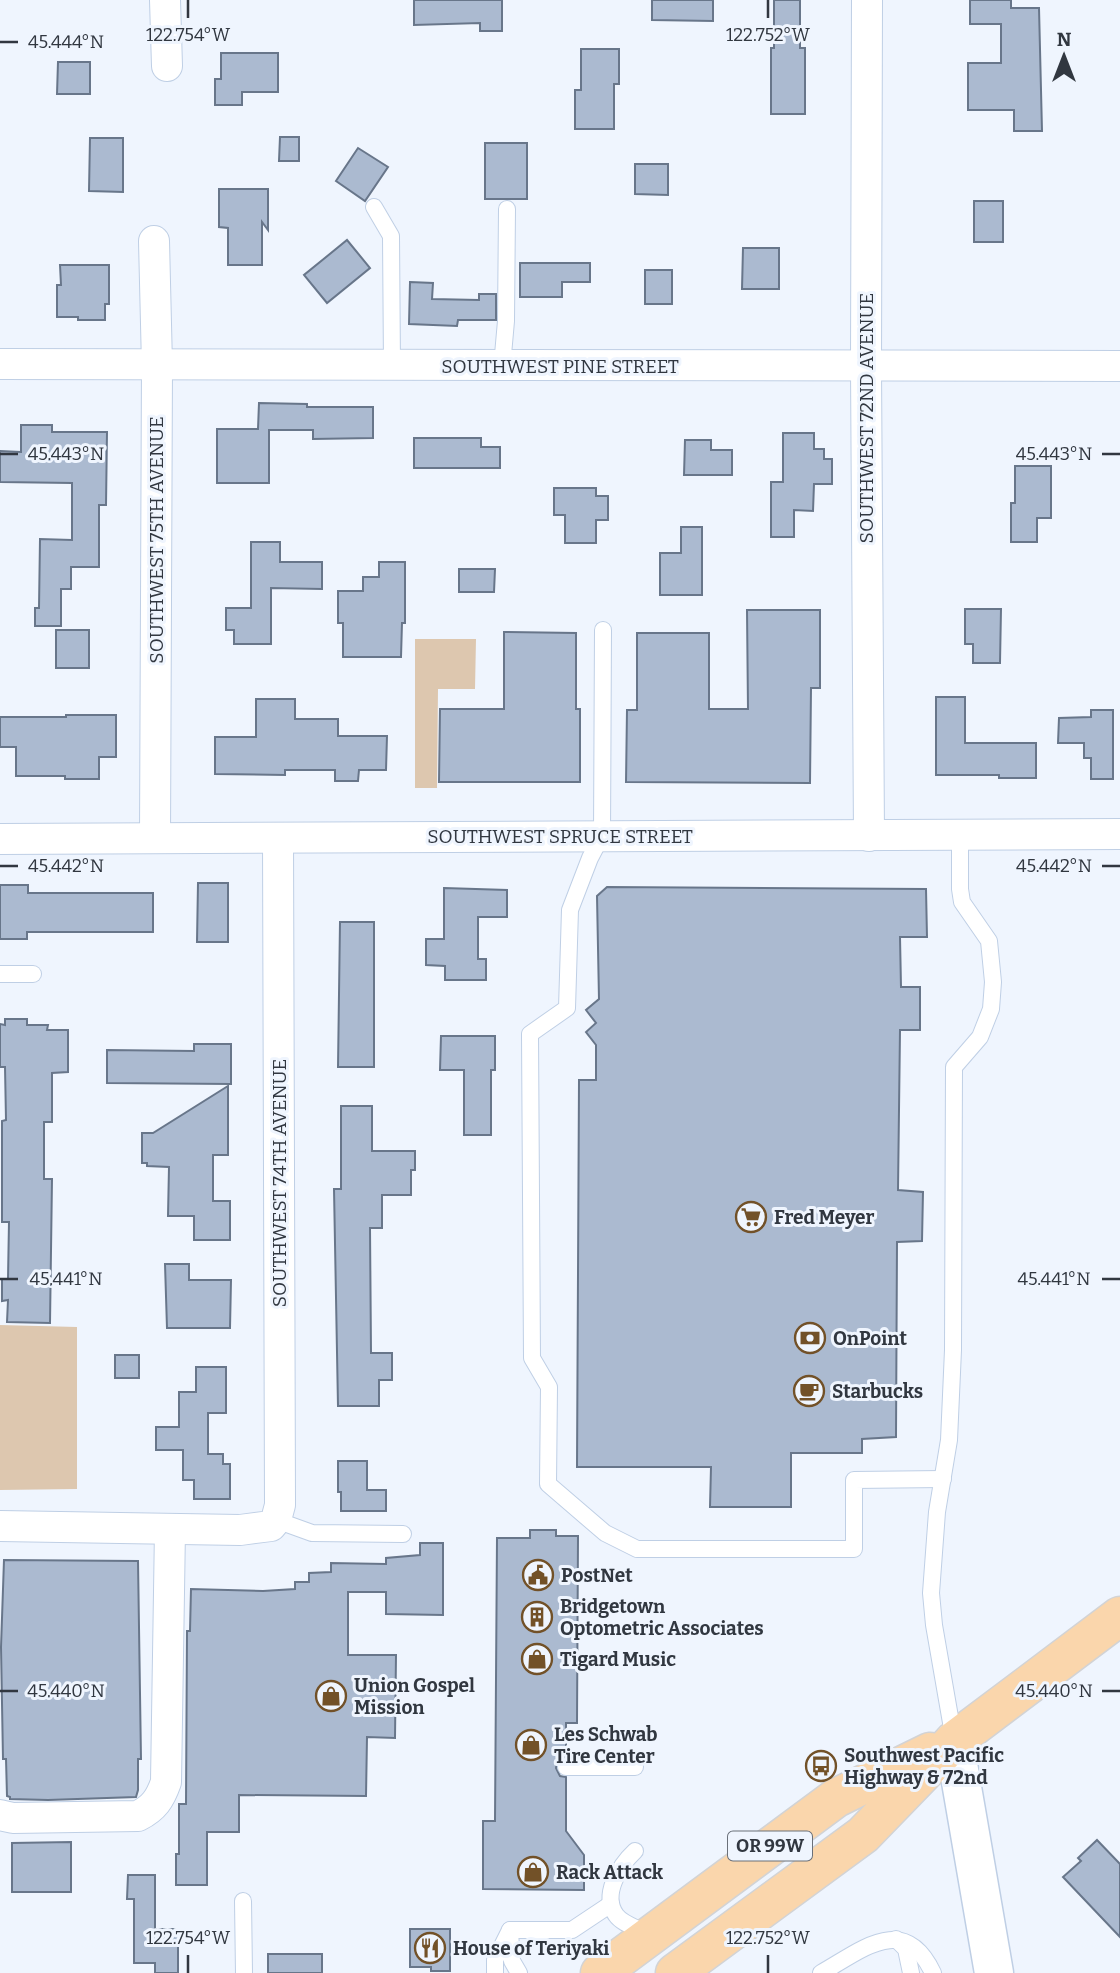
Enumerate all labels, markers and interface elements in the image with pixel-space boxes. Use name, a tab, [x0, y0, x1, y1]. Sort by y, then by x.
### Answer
north arrow	[1029, 21, 1099, 91]
text: 122.754°W	[146, 24, 231, 46]
text: 122.752°W	[726, 24, 811, 46]
text: N	[1057, 28, 1072, 51]
text: 45.444°N	[28, 31, 104, 53]
street label: SOUTHWEST 72ND AVENUE	[855, 293, 878, 543]
street label: SOUTHWEST PINE STREET	[441, 355, 679, 378]
street label: SOUTHWEST 75TH AVENUE	[145, 416, 168, 664]
text: 45.443°N	[28, 443, 104, 465]
text: 45.443°N	[1016, 443, 1092, 465]
street label: SOUTHWEST SPRUCE STREET	[427, 825, 693, 848]
text: 45.442°N	[28, 855, 104, 877]
text: 45.442°N	[1016, 855, 1092, 877]
street label: SOUTHWEST 74TH AVENUE	[268, 1059, 291, 1307]
supermarket icon: Fred Meyer	[734, 1200, 768, 1234]
place label: Fred Meyer	[774, 1206, 875, 1229]
text: 45.441°N	[30, 1268, 102, 1290]
text: 45.441°N	[1018, 1268, 1090, 1290]
bank icon: OnPoint	[793, 1321, 827, 1355]
place label: OnPoint	[833, 1327, 908, 1350]
cafe icon: Starbucks	[792, 1374, 826, 1408]
place label: Starbucks	[832, 1380, 923, 1403]
public building icon: PostNet	[521, 1558, 555, 1592]
place label: PostNet	[561, 1564, 633, 1587]
place label: Bridgetown Optometric Associates	[560, 1595, 764, 1640]
building icon: Bridgetown Optometric Associates	[520, 1600, 554, 1634]
shop icon: Tigard Music	[520, 1642, 554, 1676]
place label: Tigard Music	[560, 1648, 676, 1671]
place label: Union Gospel Mission	[354, 1674, 475, 1719]
shop icon: Union Gospel Mission	[314, 1679, 348, 1713]
text: 45.440°N	[27, 1680, 105, 1702]
text: 45.440°N	[1015, 1680, 1093, 1702]
place label: Les Schwab Tire Center	[554, 1723, 658, 1768]
shop icon: Les Schwab Tire Center	[514, 1728, 548, 1762]
place label: Southwest Pacific Highway & 72nd	[844, 1744, 1004, 1789]
bus stop icon: Southwest Pacific Highway & 72nd	[804, 1749, 838, 1783]
road number: OR 99W	[728, 1832, 812, 1860]
shop icon: Rack Attack	[516, 1855, 550, 1889]
place label: Rack Attack	[556, 1861, 664, 1884]
text: 122.754°W	[146, 1927, 231, 1949]
text: 122.752°W	[726, 1927, 811, 1949]
restaurant icon: House of Teriyaki	[413, 1931, 447, 1965]
place label: House of Teriyaki	[453, 1937, 609, 1960]

